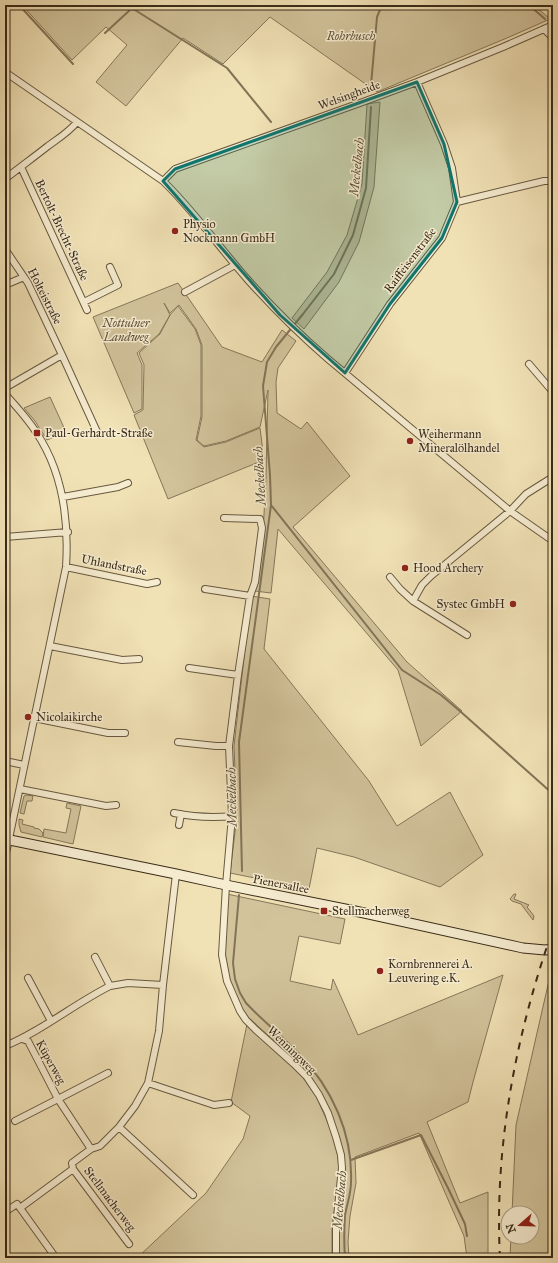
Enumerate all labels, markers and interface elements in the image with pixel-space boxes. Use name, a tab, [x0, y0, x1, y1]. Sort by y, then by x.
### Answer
park label: Rohrbusch	[326, 29, 376, 43]
street label: Welsingheide	[316, 77, 382, 114]
water label: Meckelbach	[346, 136, 368, 199]
street label: Bertolt-Brecht-Straße	[32, 177, 92, 283]
place label: Physio Nockmann GmbH	[183, 217, 275, 245]
street label: Raiffeisenstraße	[381, 225, 439, 295]
marker: Physio Nockmann GmbH	[170, 226, 180, 236]
street label: Holteistraße	[25, 265, 65, 327]
park label: Nottulner Landweg	[101, 316, 151, 344]
place label: Paul-Gerhardt-Straße	[45, 426, 153, 440]
place label: Weihermann Mineralölhandel	[418, 427, 501, 455]
marker: Paul-Gerhardt-Straße	[32, 428, 42, 438]
marker: Weihermann Mineralölhandel	[405, 436, 415, 446]
water label: Meckelbach	[250, 445, 270, 508]
street label: Uhlandstraße	[80, 552, 148, 578]
place label: Hood Archery	[413, 561, 484, 575]
marker: Hood Archery	[400, 563, 410, 573]
place label: Systec GmbH	[436, 597, 505, 611]
marker: Systec GmbH	[508, 599, 518, 609]
place label: Nicolaikirche	[36, 710, 102, 724]
marker: Nicolaikirche	[23, 712, 33, 722]
water label: Meckelbach	[223, 767, 241, 829]
street label: Pienersallee	[252, 872, 310, 896]
place label: Stellmacherweg	[332, 904, 410, 919]
marker: Stellmacherweg	[319, 906, 329, 916]
place label: Kornbrennerei A. Leuvering e.K.	[388, 957, 472, 986]
marker: Kornbrennerei A. Leuvering e.K.	[375, 966, 385, 976]
street label: Wenningweg	[264, 1023, 320, 1078]
street label: Küperweg	[32, 1037, 69, 1087]
street label: Stellmacherweg	[80, 1164, 139, 1235]
water label: Meckelbach	[329, 1169, 351, 1232]
north arrow	[500, 1205, 540, 1245]
text: N	[503, 1221, 519, 1235]

